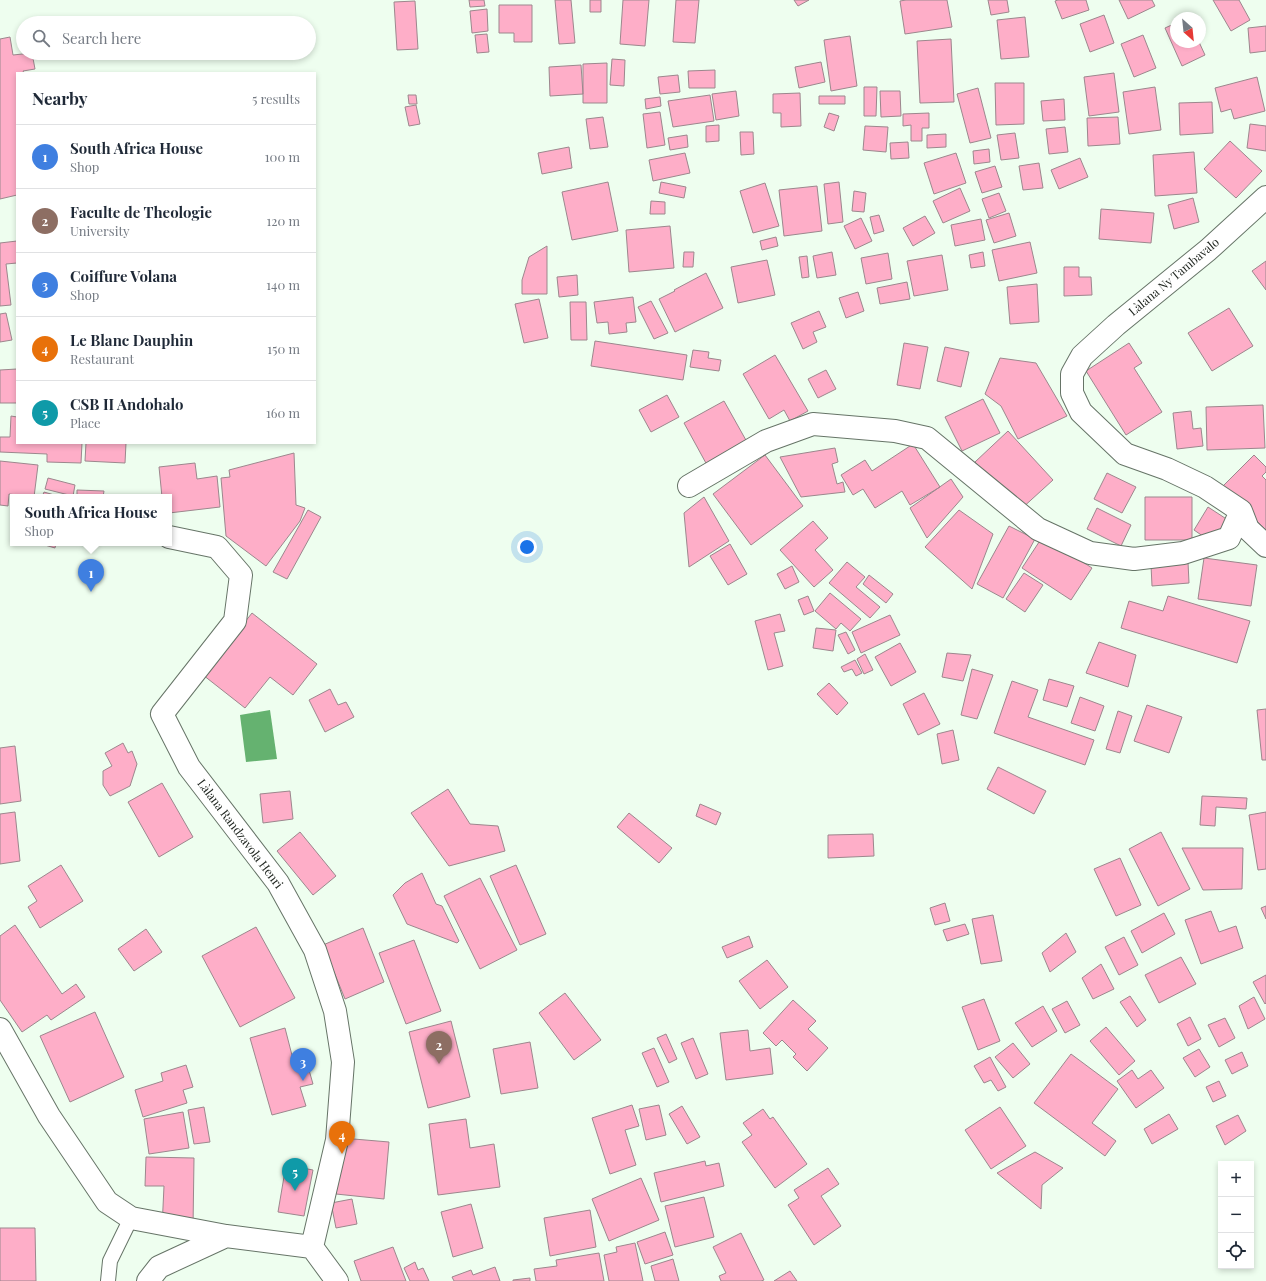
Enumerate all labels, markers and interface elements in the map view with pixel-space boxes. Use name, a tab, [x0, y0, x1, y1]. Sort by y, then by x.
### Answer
north arrow	[1170, 12, 1206, 48]
search box	[16, 16, 316, 60]
icon: search	[30, 27, 52, 49]
text: Search here	[62, 28, 141, 48]
text: Nearby	[32, 87, 87, 109]
text: 5 results	[252, 90, 300, 107]
text: South Africa House	[70, 138, 203, 158]
text: 1	[43, 148, 47, 165]
text: 100 m	[265, 148, 300, 165]
text: Shop	[70, 158, 99, 175]
text: Faculte de Theologie	[70, 202, 212, 222]
text: 2	[42, 212, 48, 229]
text: 120 m	[266, 212, 300, 229]
text: University	[70, 222, 130, 239]
street label: Làlana Ny Tambavalo	[1125, 233, 1222, 319]
text: Coiffure Volana	[70, 266, 177, 286]
text: 3	[42, 276, 48, 293]
text: 140 m	[266, 276, 300, 293]
text: Shop	[70, 286, 99, 303]
text: Le Blanc Dauphin	[70, 330, 193, 350]
text: 4	[42, 340, 48, 357]
text: 150 m	[267, 340, 300, 357]
text: Restaurant	[70, 350, 134, 367]
text: CSB II Andohalo	[70, 394, 184, 414]
text: 5	[42, 404, 48, 421]
text: 160 m	[266, 404, 300, 421]
text: Place	[70, 414, 101, 431]
popup	[10, 494, 172, 546]
text: South Africa House	[24, 502, 158, 522]
text: Shop	[24, 522, 54, 539]
your location	[517, 537, 537, 557]
pin: 1	[78, 559, 104, 592]
street label: Làlana Randzavola Henri	[194, 775, 288, 892]
pin: 2	[426, 1031, 452, 1064]
pin: 3	[290, 1048, 316, 1081]
pin: 4	[329, 1121, 355, 1154]
pin: 5	[282, 1158, 308, 1191]
map controls	[1218, 1161, 1254, 1269]
button: +	[1218, 1161, 1254, 1197]
button: −	[1218, 1197, 1254, 1233]
button: locate	[1218, 1233, 1254, 1269]

